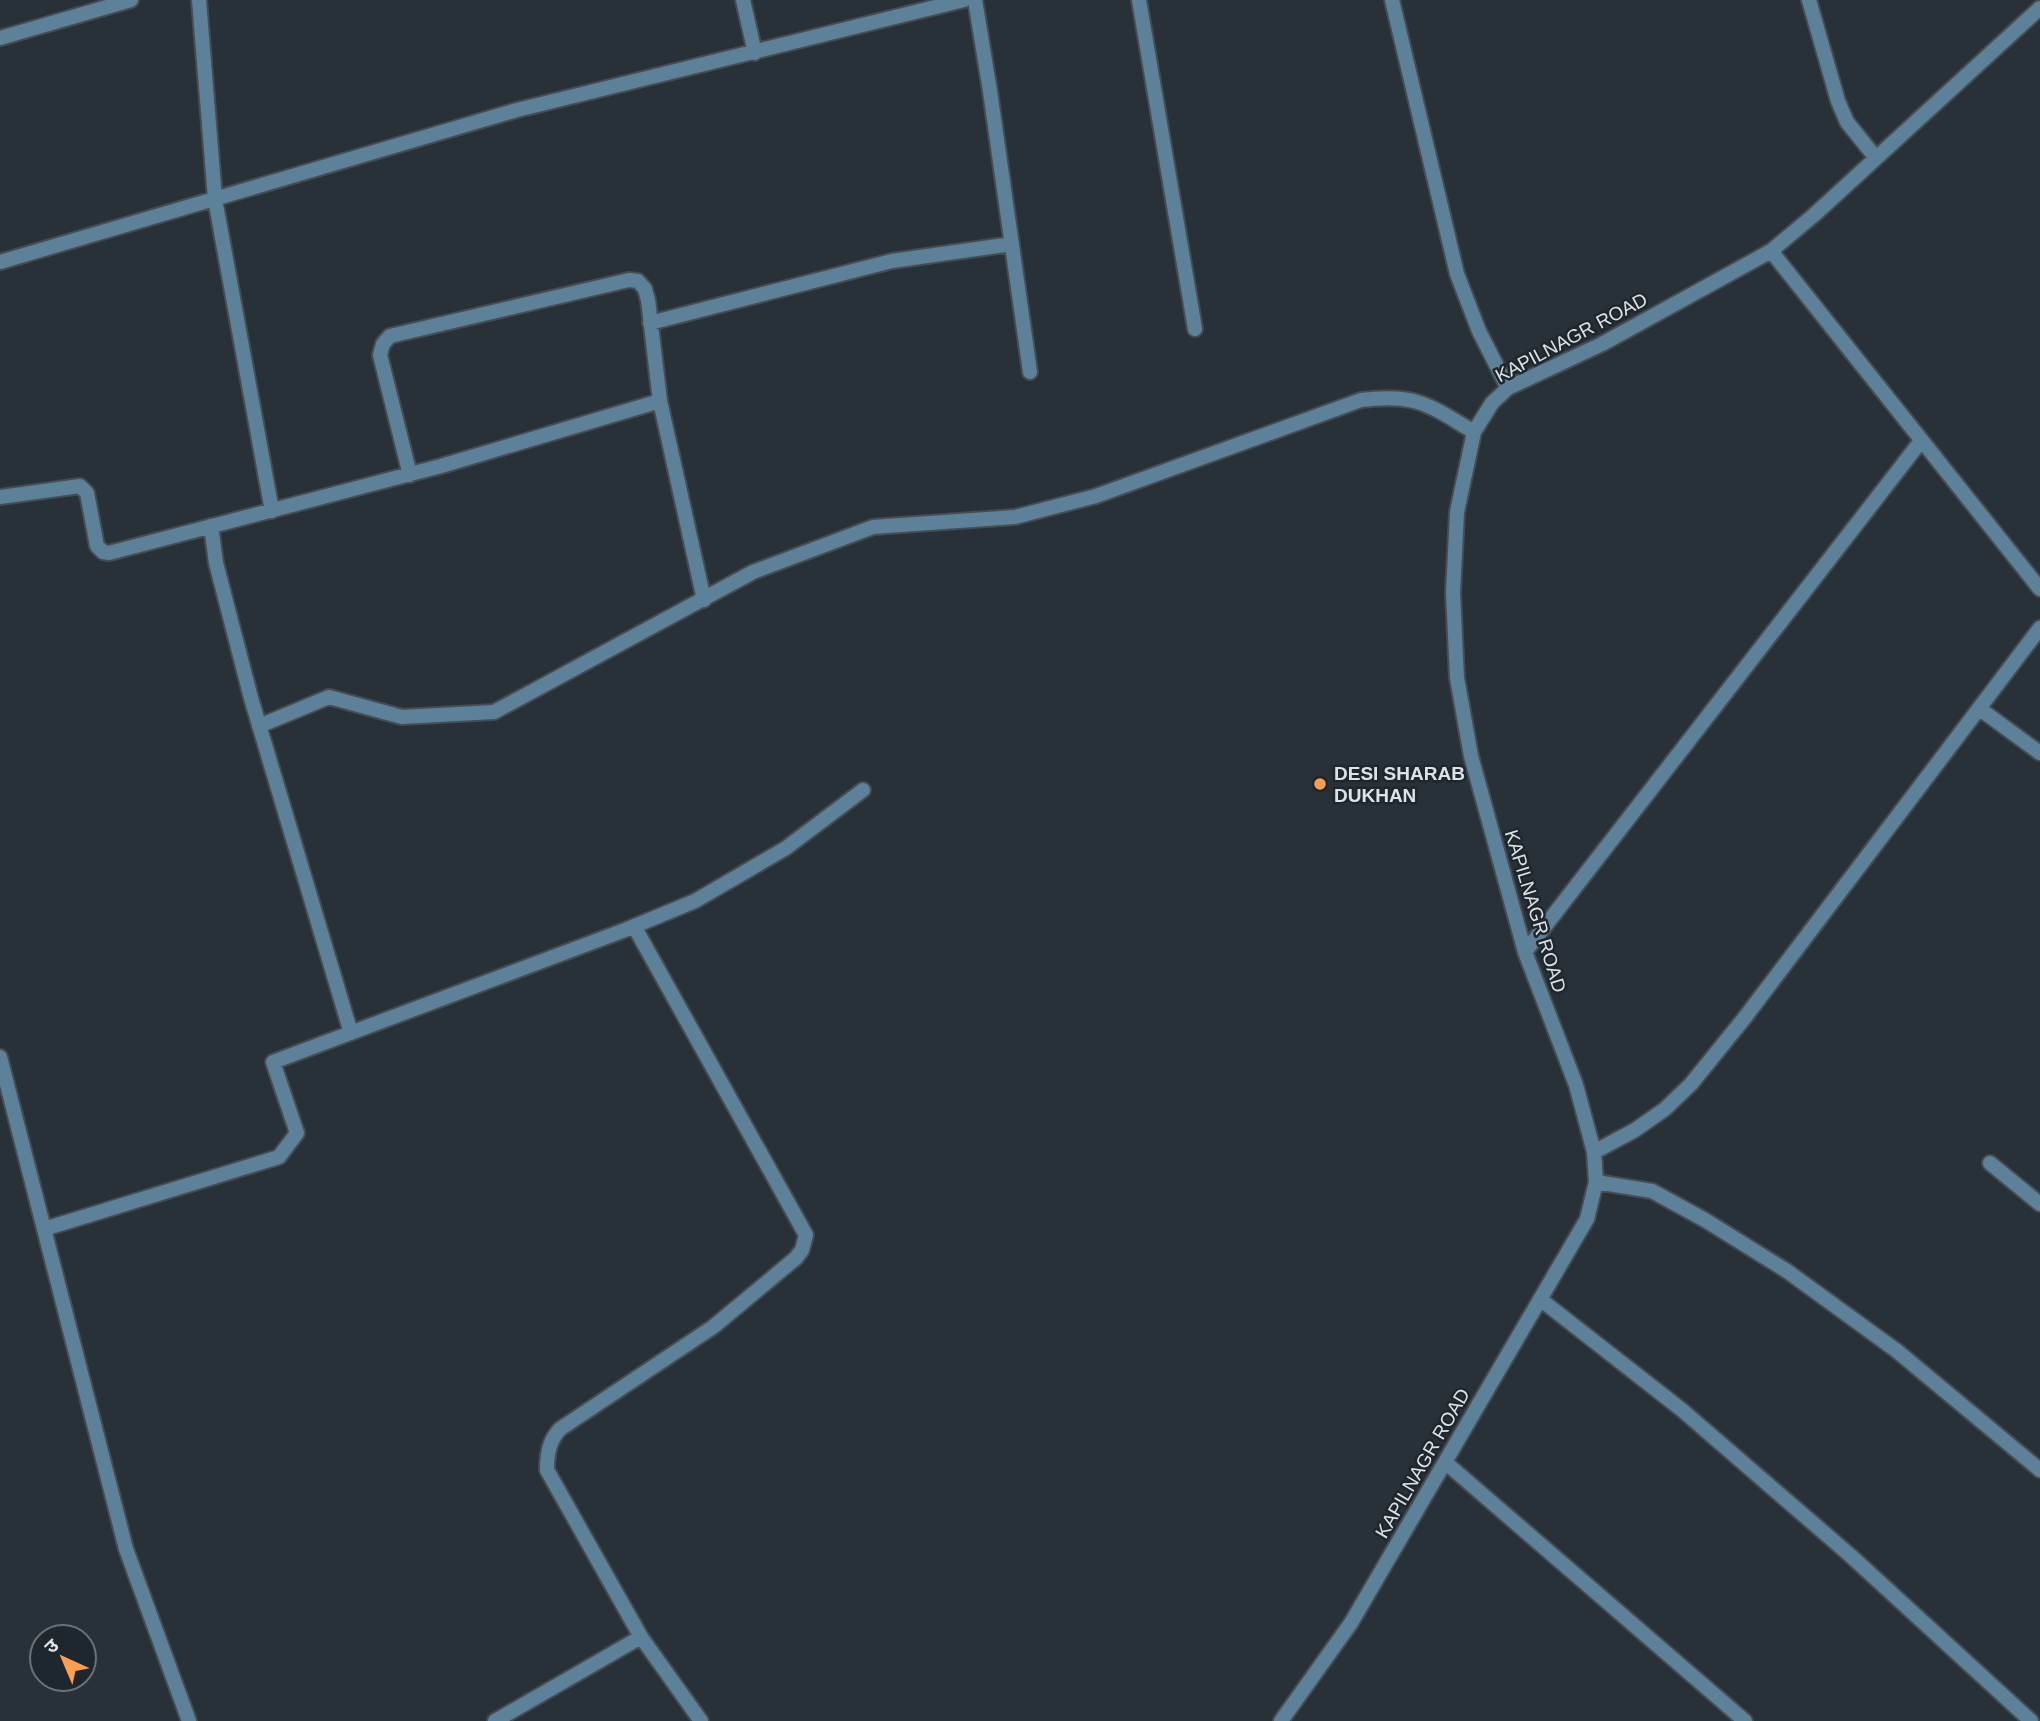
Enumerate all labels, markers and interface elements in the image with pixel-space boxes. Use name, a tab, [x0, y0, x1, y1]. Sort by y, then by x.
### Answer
street label: KAPILNAGR ROAD	[1492, 289, 1651, 386]
place label: DESI SHARAB DUKHAN	[1334, 763, 1465, 806]
marker: DESI SHARAB DUKHAN	[1312, 776, 1328, 792]
street label: KAPILNAGR ROAD	[1501, 827, 1570, 995]
street label: KAPILNAGR ROAD	[1371, 1385, 1474, 1542]
north arrow	[28, 1623, 98, 1693]
text: उ	[40, 1634, 63, 1658]

